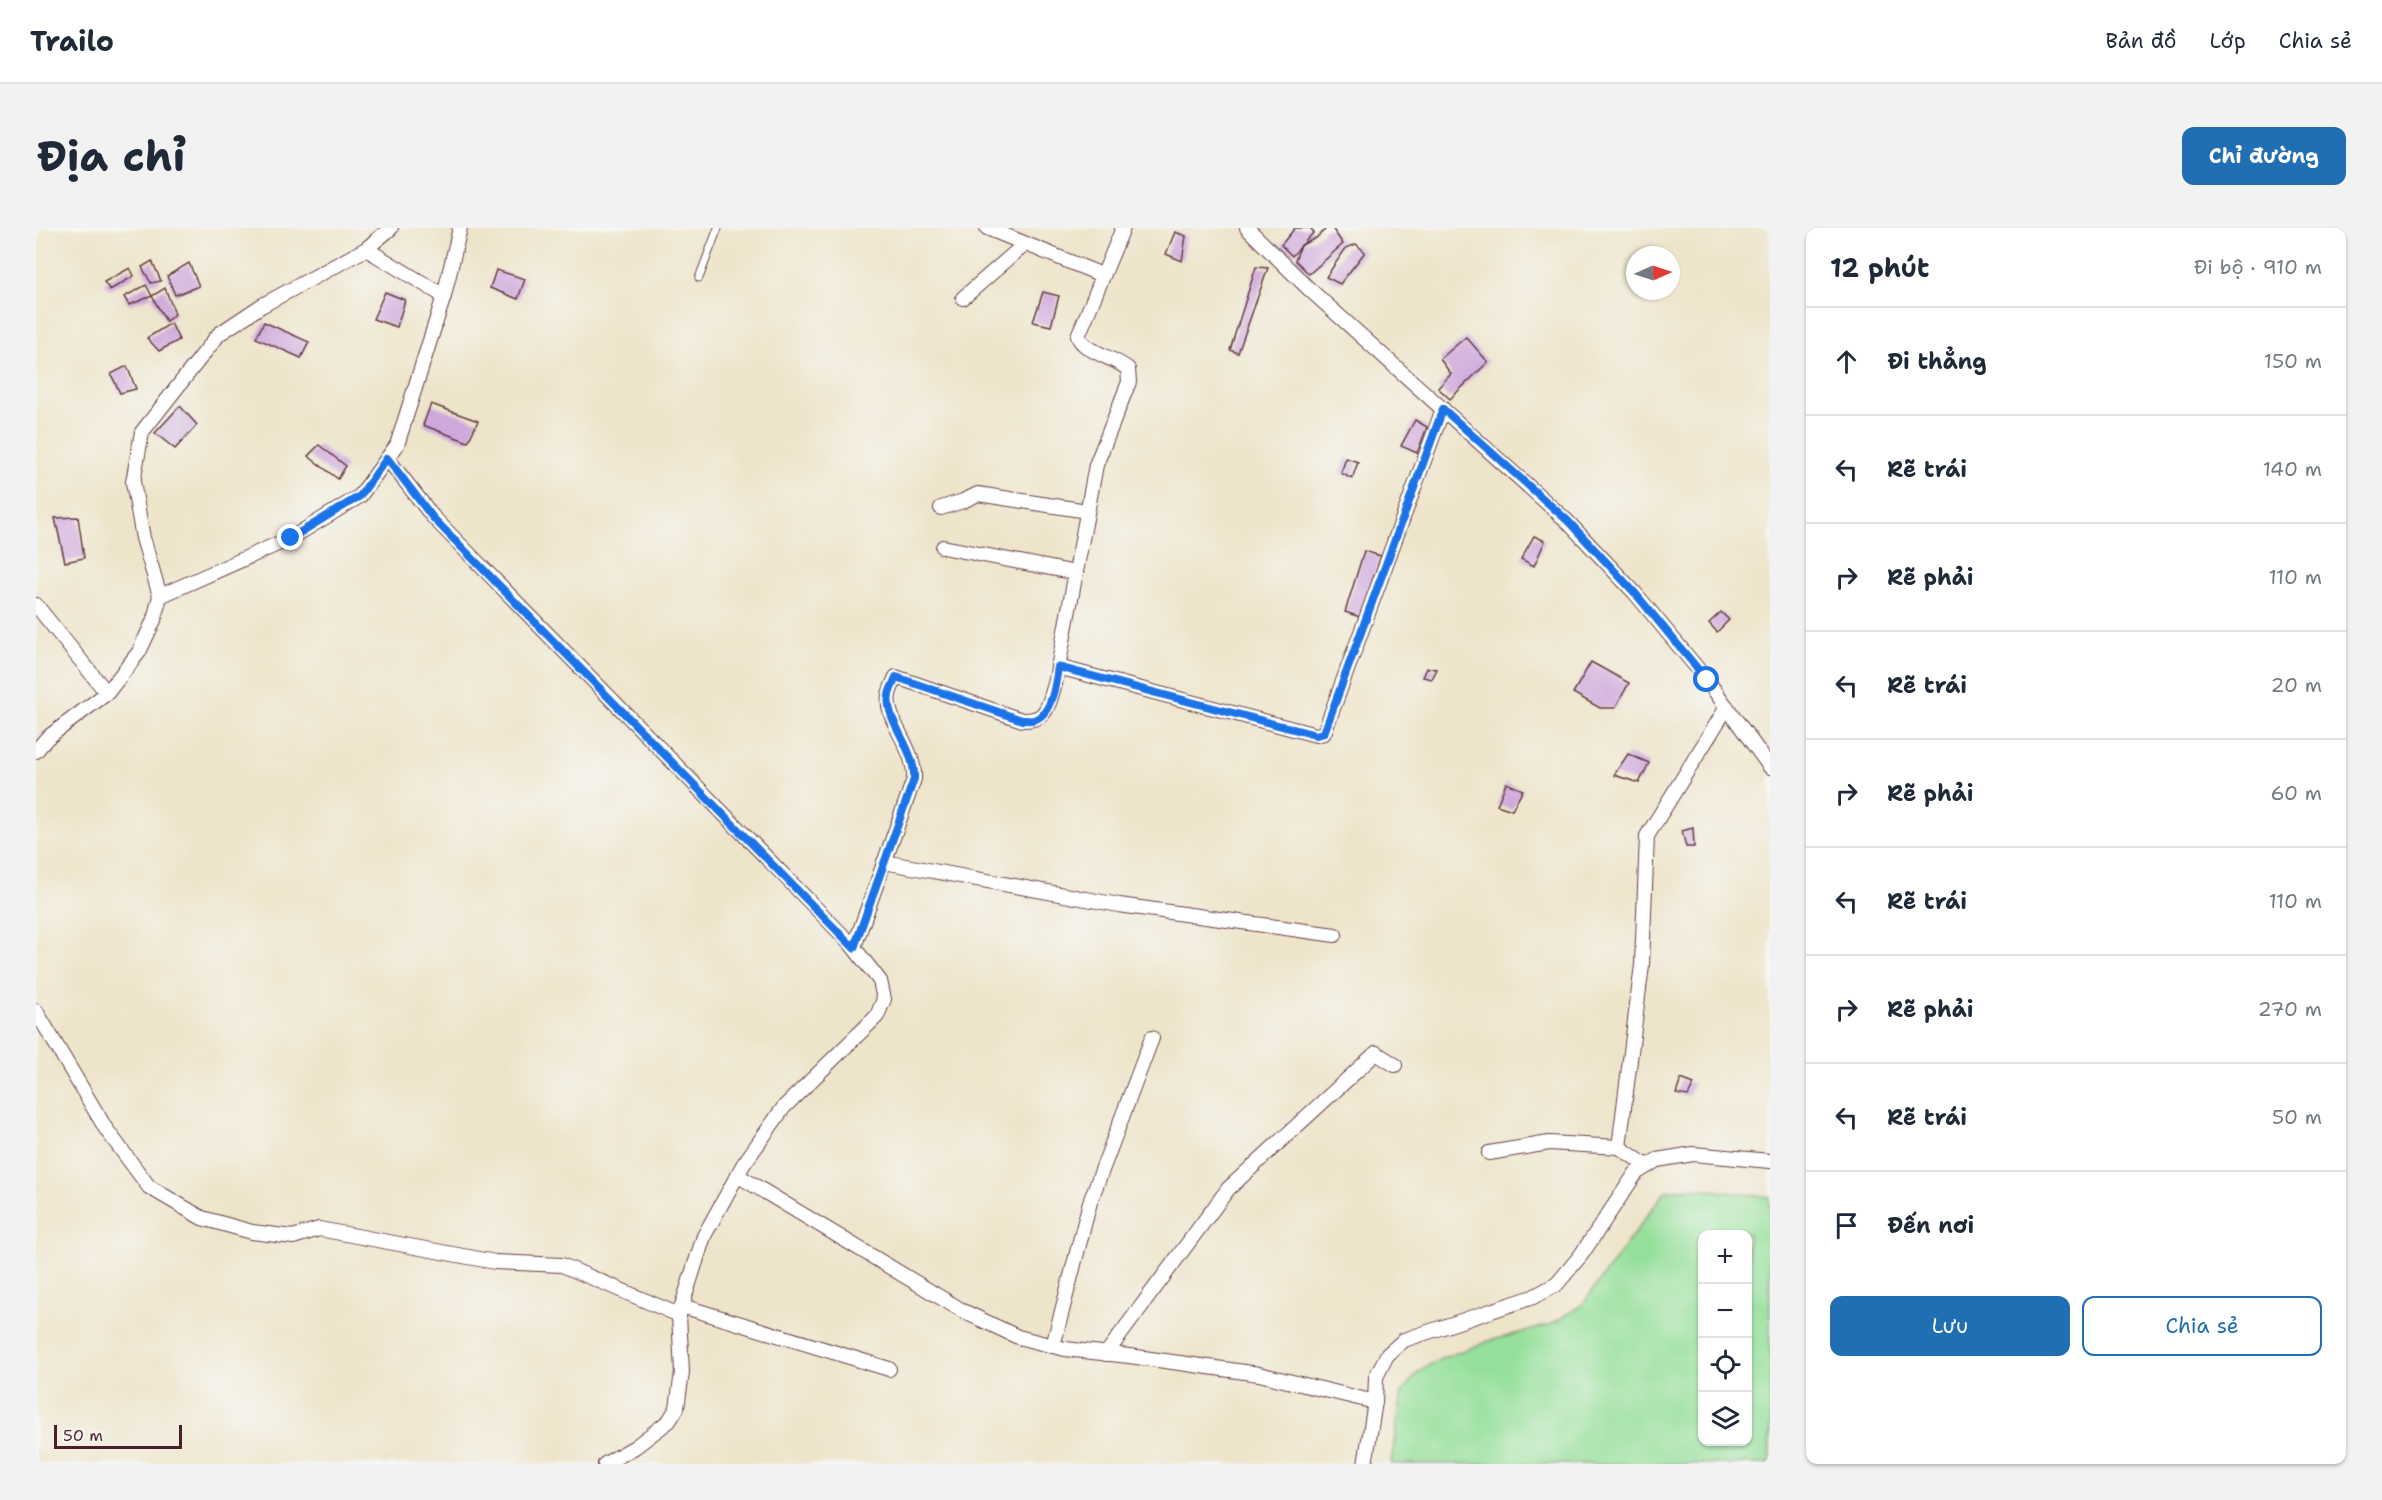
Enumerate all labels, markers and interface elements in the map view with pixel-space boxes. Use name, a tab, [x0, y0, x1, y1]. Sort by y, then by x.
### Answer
text: Trailo	[30, 22, 114, 60]
text: Bản đồ	[2106, 27, 2177, 55]
text: Lớp	[2210, 27, 2246, 55]
text: Chia sẻ	[2279, 27, 2352, 55]
button: Chỉ đường	[2182, 127, 2346, 185]
text: Địa chỉ	[36, 128, 185, 184]
north arrow	[1626, 246, 1680, 300]
text: 12 phút	[1830, 250, 1930, 285]
text: Đi bộ · 910 m	[2194, 254, 2322, 280]
icon: ahead	[1830, 345, 1863, 378]
text: Đi thẳng	[1887, 347, 1987, 376]
text: 150 m	[2264, 348, 2322, 374]
icon: left	[1830, 453, 1863, 486]
text: Rẽ trái	[1887, 455, 1967, 484]
text: 140 m	[2263, 456, 2322, 482]
route end	[277, 524, 303, 550]
icon: right	[1830, 561, 1863, 594]
text: Rẽ phải	[1887, 563, 1973, 592]
text: 110 m	[2268, 564, 2322, 590]
route start	[1693, 666, 1719, 692]
icon: left	[1830, 669, 1863, 702]
text: Rẽ trái	[1887, 671, 1967, 700]
text: 20 m	[2271, 672, 2322, 698]
icon: right	[1830, 777, 1863, 810]
text: Rẽ phải	[1887, 779, 1973, 808]
text: 60 m	[2270, 780, 2322, 806]
icon: left	[1830, 885, 1863, 918]
text: Rẽ trái	[1887, 887, 1967, 916]
text: 110 m	[2268, 888, 2322, 914]
icon: right	[1830, 993, 1863, 1026]
text: Rẽ phải	[1887, 995, 1973, 1024]
text: 270 m	[2258, 996, 2322, 1022]
icon: left	[1830, 1101, 1863, 1134]
text: Rẽ trái	[1887, 1103, 1967, 1132]
text: 50 m	[2272, 1104, 2322, 1130]
icon: arrive	[1830, 1209, 1863, 1242]
text: Đến nơi	[1887, 1211, 1974, 1240]
map controls	[1698, 1230, 1752, 1446]
button: +	[1698, 1230, 1752, 1284]
button: −	[1698, 1284, 1752, 1338]
button: Lưu	[1830, 1296, 2070, 1356]
button: Chia sẻ	[2082, 1296, 2322, 1356]
button: locate	[1698, 1338, 1752, 1392]
button: layers	[1698, 1392, 1752, 1446]
scale bar	[54, 1422, 182, 1450]
text: 50 m	[63, 1425, 103, 1446]

